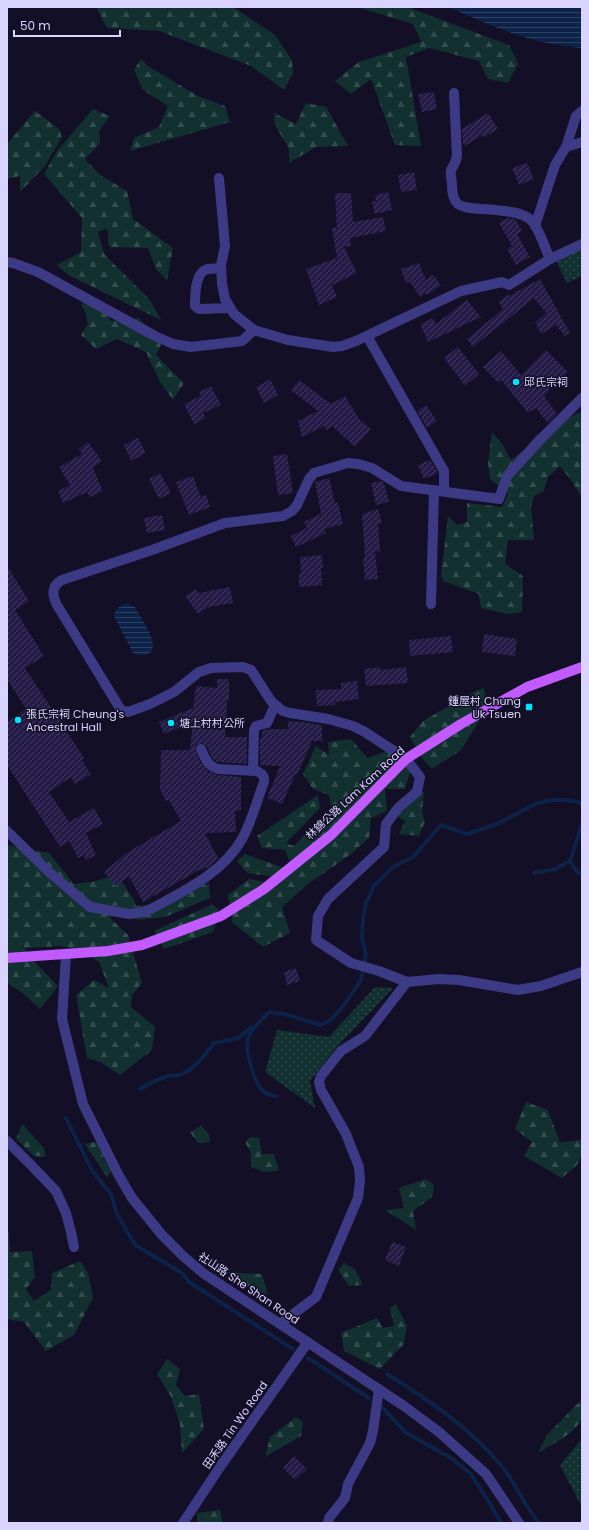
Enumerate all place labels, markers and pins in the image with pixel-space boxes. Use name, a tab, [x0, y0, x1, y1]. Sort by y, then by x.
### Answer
place label: 邱氏宗祠	[524, 374, 568, 390]
marker: 邱氏宗祠	[511, 377, 521, 387]
place label: 鍾屋村 Chung Uk Tsuen	[448, 693, 521, 722]
marker: 鍾屋村 Chung Uk Tsuen	[524, 702, 534, 712]
place label: 張氏宗祠 Cheung's Ancestral Hall	[26, 706, 125, 735]
marker: 張氏宗祠 Cheung's Ancestral Hall	[13, 715, 23, 725]
place label: 塘上村村公所	[179, 715, 245, 731]
marker: 塘上村村公所	[166, 718, 176, 728]

